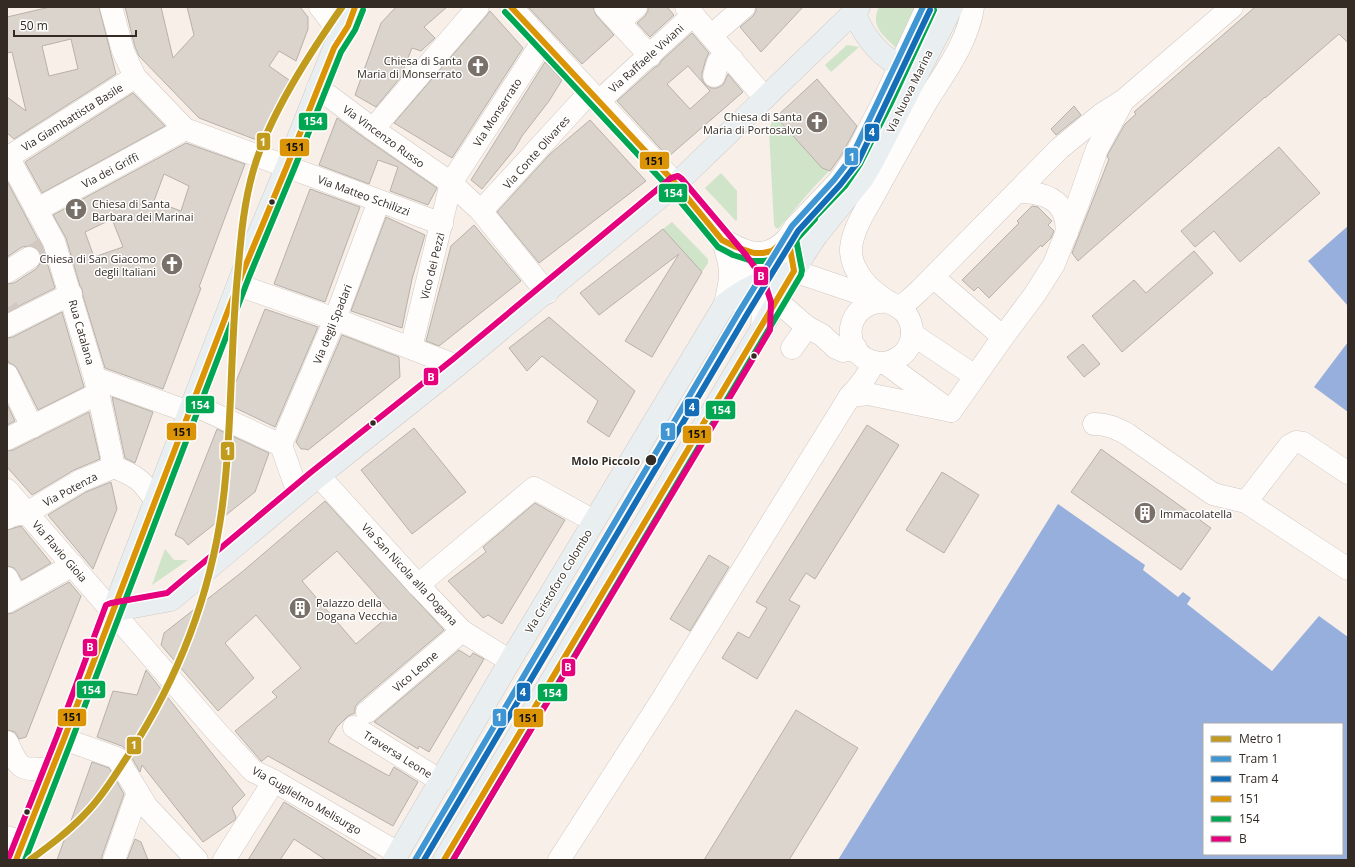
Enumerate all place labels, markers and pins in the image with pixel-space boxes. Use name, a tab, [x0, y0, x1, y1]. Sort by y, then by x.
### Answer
place label: Chiesa di Santa Maria di Monserrato	[357, 53, 462, 81]
church icon: Chiesa di Santa Maria di Monserrato	[465, 53, 491, 79]
place label: Chiesa di Santa Maria di Portosalvo	[703, 109, 802, 137]
church icon: Chiesa di Santa Maria di Portosalvo	[804, 109, 830, 135]
church icon: Chiesa di Santa Barbara dei Marinai	[63, 196, 89, 222]
place label: Chiesa di Santa Barbara dei Marinai	[92, 196, 193, 224]
unlabelled marker	[267, 197, 277, 207]
place label: Chiesa di San Giacomo degli Italiani	[39, 251, 156, 279]
church icon: Chiesa di San Giacomo degli Italiani	[159, 251, 185, 277]
unlabelled marker	[749, 351, 759, 361]
unlabelled marker	[368, 418, 378, 428]
place label: Molo Piccolo	[571, 453, 640, 468]
marker: Molo Piccolo	[644, 453, 658, 467]
building icon: Immacolatella	[1132, 500, 1158, 526]
place label: Immacolatella	[1160, 506, 1232, 521]
building icon: Palazzo della Dogana Vecchia	[287, 595, 313, 621]
place label: Palazzo della Dogana Vecchia	[316, 595, 397, 623]
unlabelled marker	[22, 807, 32, 817]

